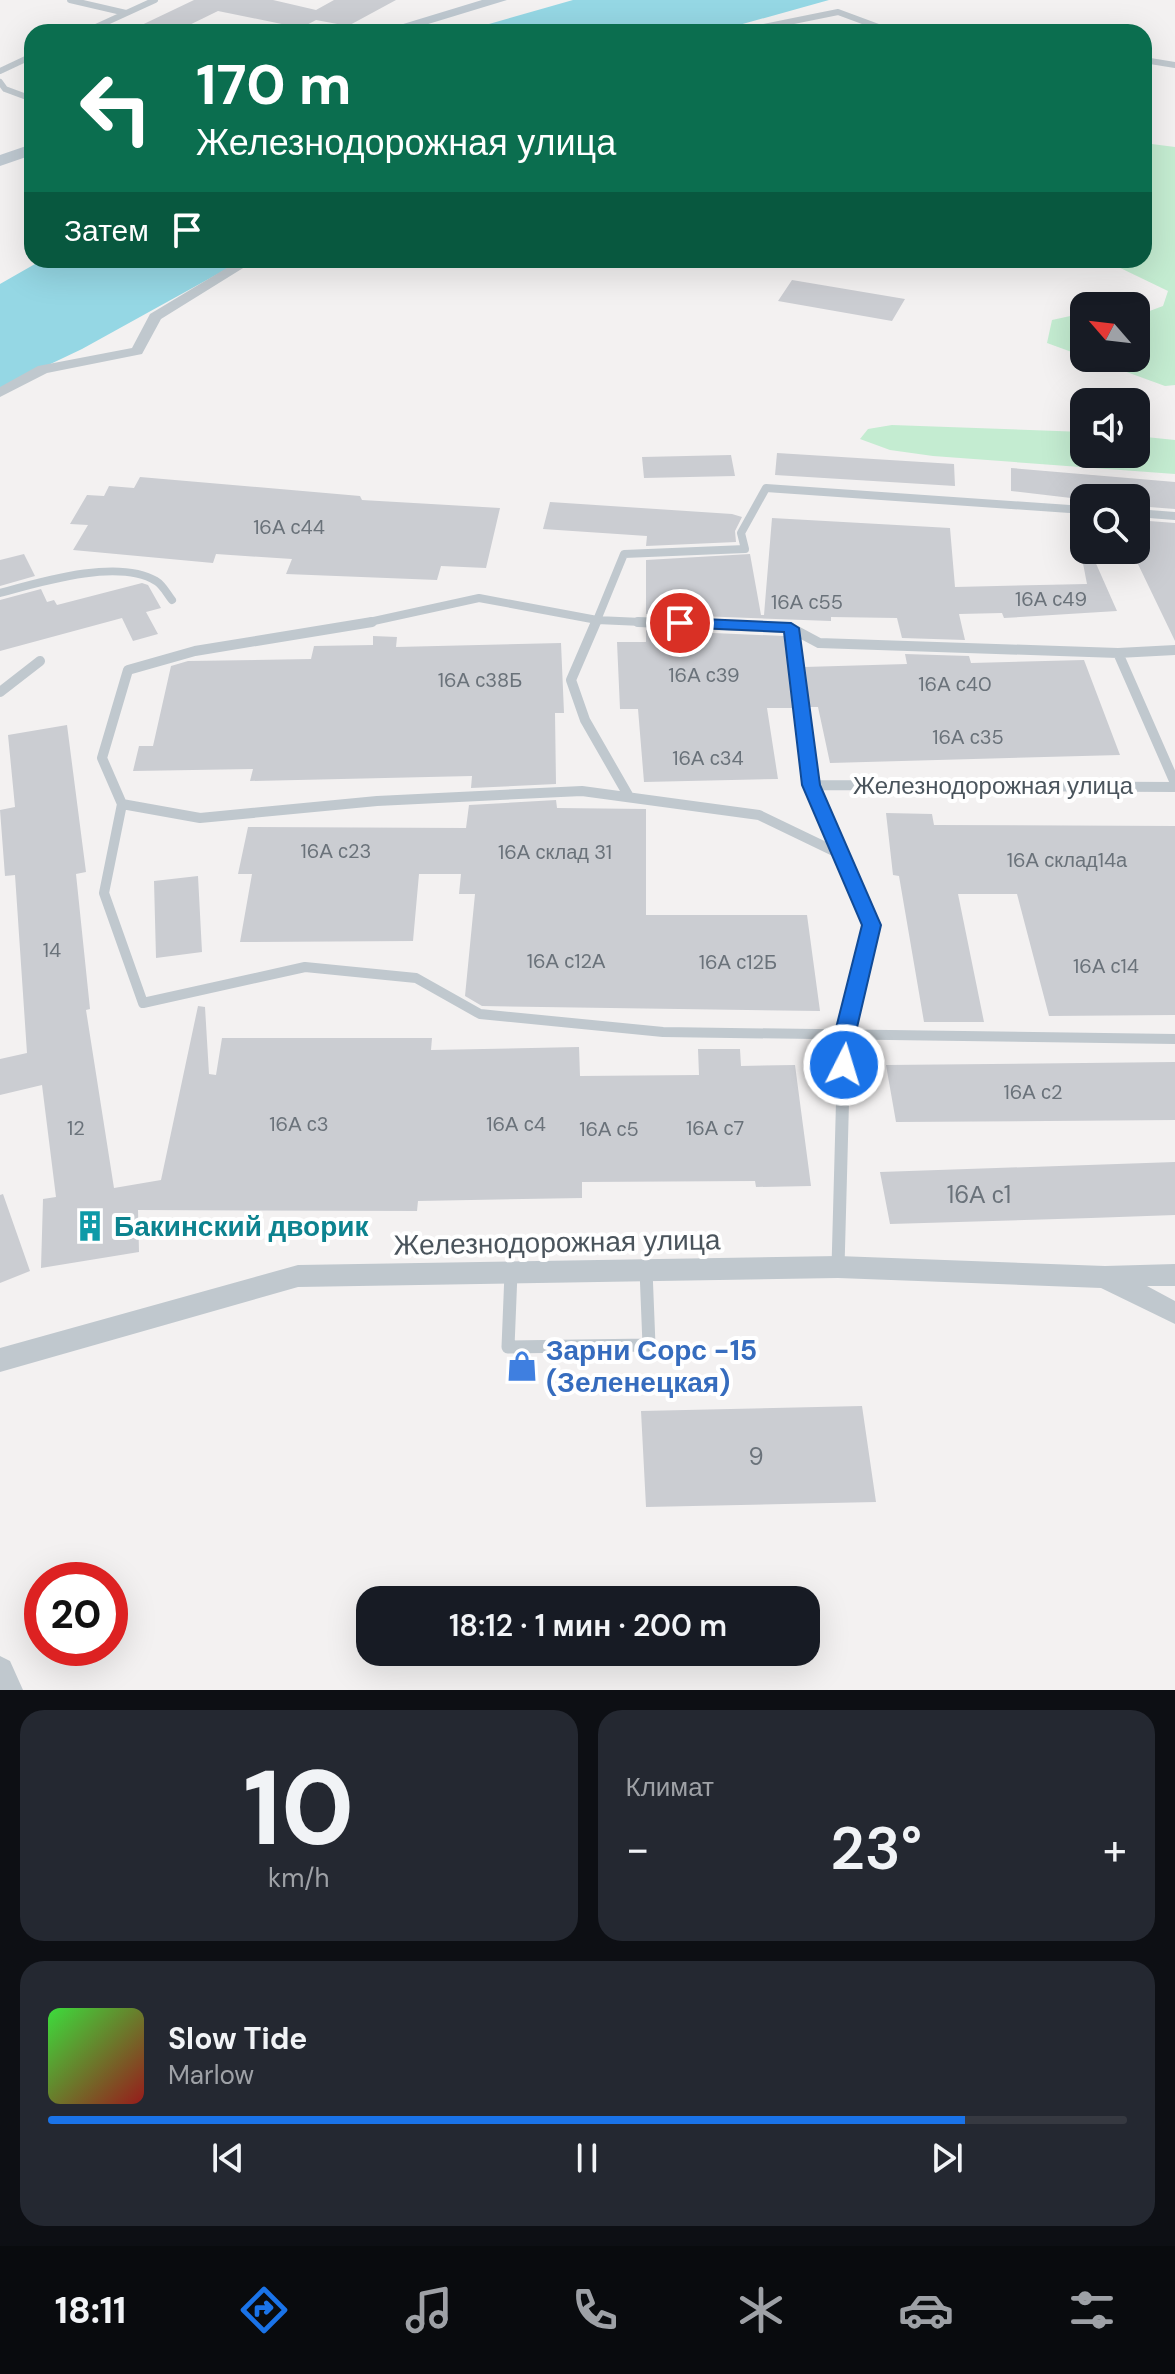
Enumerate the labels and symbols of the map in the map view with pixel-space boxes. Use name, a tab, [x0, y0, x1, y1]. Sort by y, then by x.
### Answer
north arrow	[1070, 292, 1150, 372]
house number: 16А с44	[253, 514, 325, 540]
house number: 16А с49	[1015, 586, 1087, 612]
pin	[646, 589, 714, 657]
house number: 16А с55	[771, 589, 843, 615]
house number: 16А с39	[668, 662, 740, 688]
house number: 16А с38Б	[438, 667, 522, 693]
house number: 16А с40	[918, 671, 992, 697]
house number: 16А с35	[932, 724, 1004, 750]
house number: 16А с34	[672, 745, 744, 771]
street label: Железнодорожная улица	[853, 770, 1134, 801]
house number: 16А с23	[301, 838, 371, 864]
house number: 16А склад 31	[498, 839, 612, 865]
house number: 16А склад14а	[1007, 847, 1128, 873]
house number: 14	[43, 937, 61, 963]
house number: 16А с12А	[527, 948, 606, 974]
house number: 16А с12Б	[699, 949, 777, 975]
house number: 16А с14	[1073, 953, 1139, 979]
position arrow	[802, 1023, 886, 1107]
house number: 16А с2	[1004, 1079, 1062, 1105]
house number: 16А с3	[269, 1111, 329, 1137]
house number: 16А с4	[486, 1111, 546, 1137]
house number: 12	[67, 1115, 85, 1141]
house number: 16А с7	[686, 1115, 744, 1141]
house number: 16А с5	[579, 1116, 639, 1142]
house number: 16А с1	[947, 1179, 1011, 1210]
place label: Бакинский дворик	[114, 1208, 369, 1245]
building icon: Бакинский дворик	[73, 1209, 107, 1243]
street label: Железнодорожная улица	[393, 1221, 721, 1264]
place label: Зарни Сорс -15 (Зеленецкая)	[546, 1332, 757, 1401]
shop icon: Зарни Сорс -15 (Зеленецкая)	[505, 1349, 539, 1383]
house number: 9	[748, 1441, 764, 1472]
speed limit sign: 20	[24, 1562, 128, 1666]

